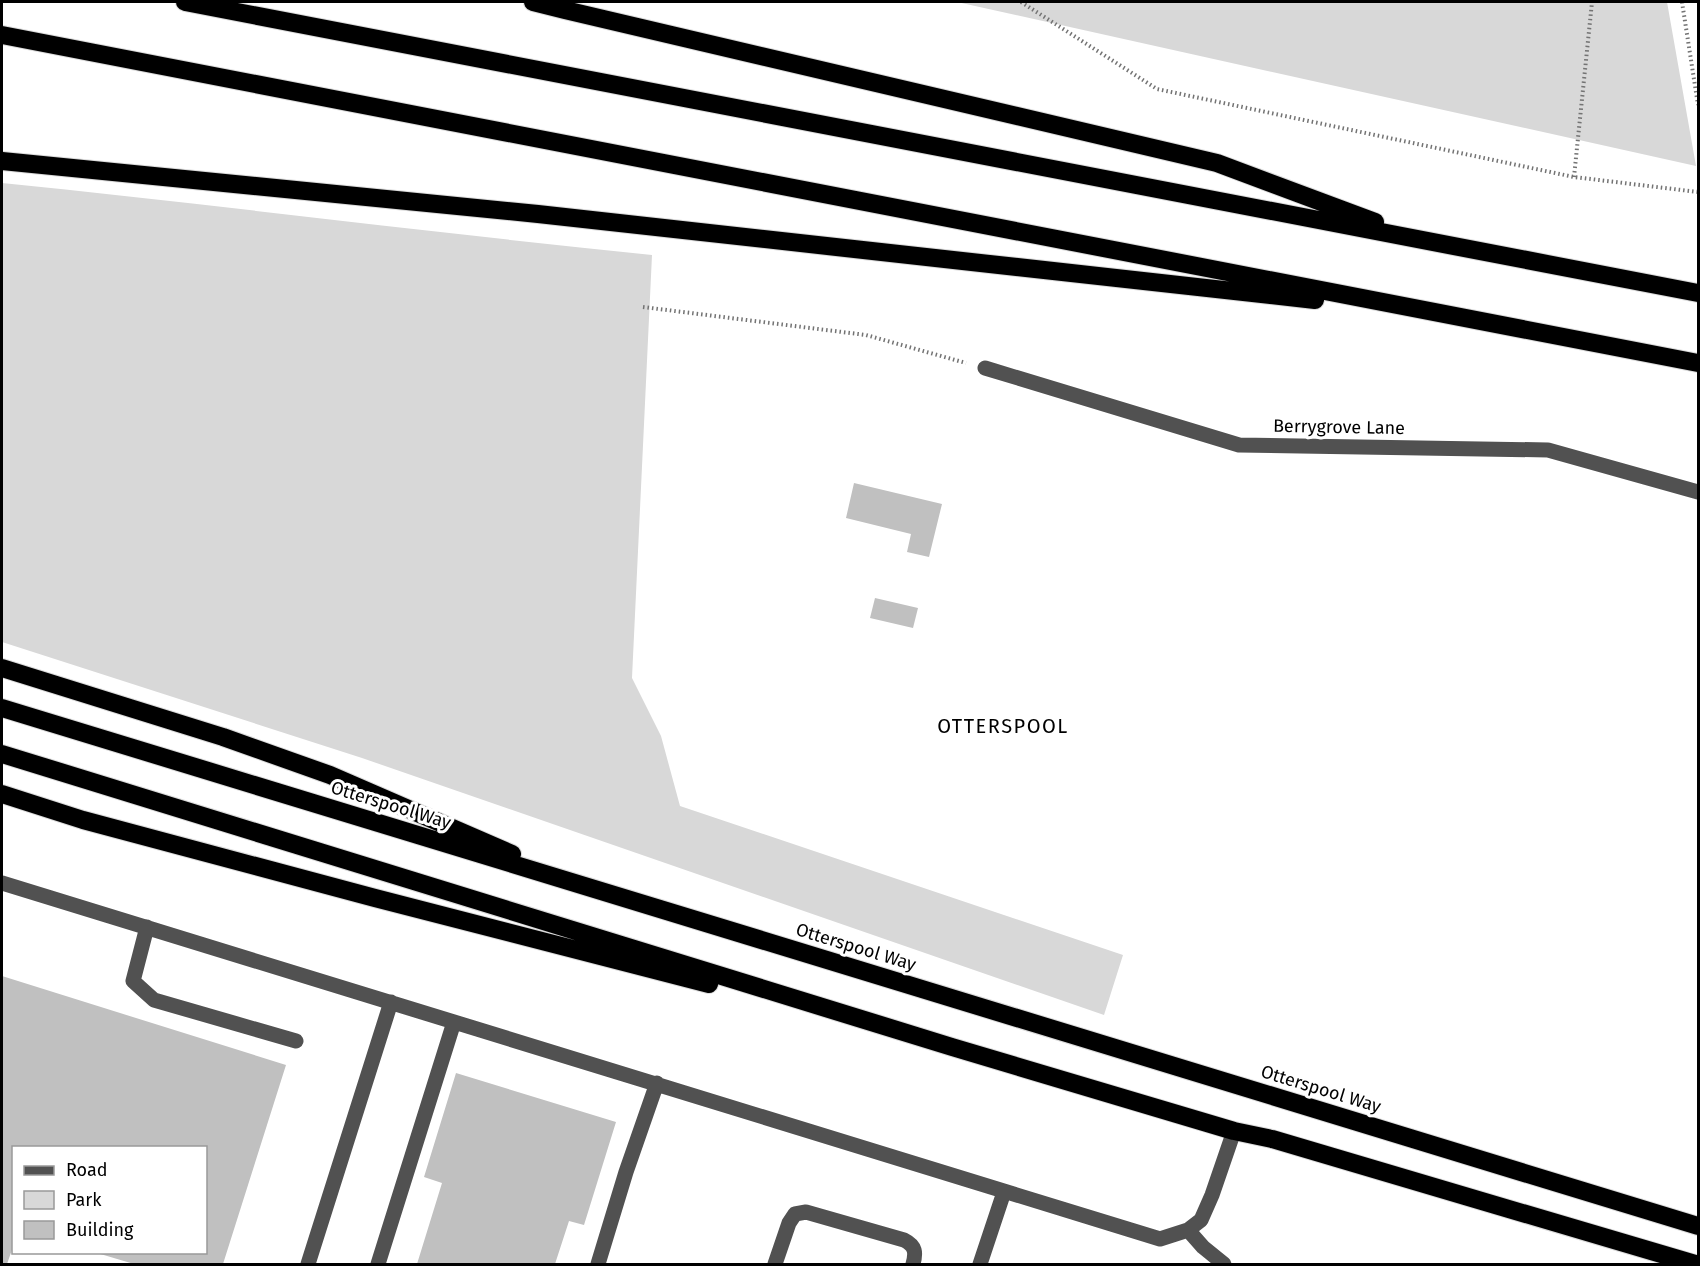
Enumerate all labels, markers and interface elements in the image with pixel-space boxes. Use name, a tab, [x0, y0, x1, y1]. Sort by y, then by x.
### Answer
street label: Berrygrove Lane	[1273, 415, 1405, 439]
district label: OTTERSPOOL	[937, 714, 1069, 738]
street label: Otterspool Way	[328, 776, 454, 834]
street label: Otterspool Way	[793, 918, 919, 976]
street label: Otterspool Way	[1258, 1060, 1384, 1118]
legend	[12, 1146, 207, 1254]
text: Road	[66, 1159, 108, 1181]
text: Park	[66, 1189, 102, 1211]
text: Building	[66, 1219, 134, 1241]

